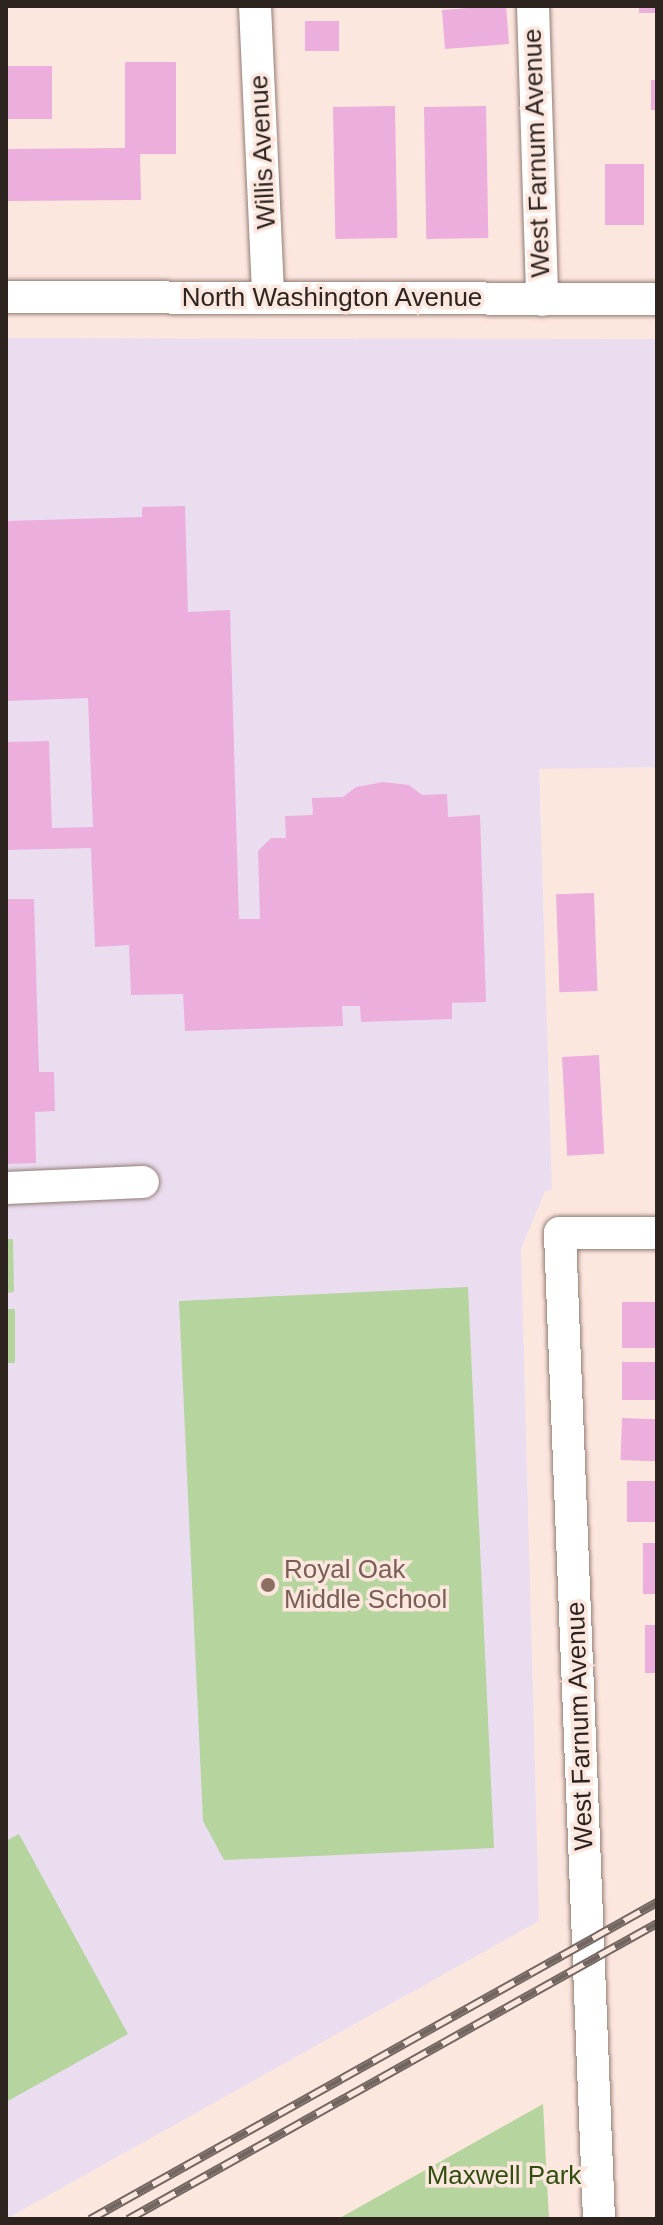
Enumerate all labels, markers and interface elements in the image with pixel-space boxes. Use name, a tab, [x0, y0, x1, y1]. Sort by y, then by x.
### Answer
street label: West Farnum Avenue	[517, 27, 557, 279]
street label: Willis Avenue	[243, 73, 283, 231]
street label: North Washington Avenue	[181, 282, 483, 314]
place label: Royal Oak Middle School	[284, 1554, 447, 1616]
marker: Royal Oak Middle School	[259, 1576, 277, 1594]
street label: West Farnum Avenue	[560, 1600, 600, 1852]
park label: Maxwell Park	[427, 2160, 581, 2192]

